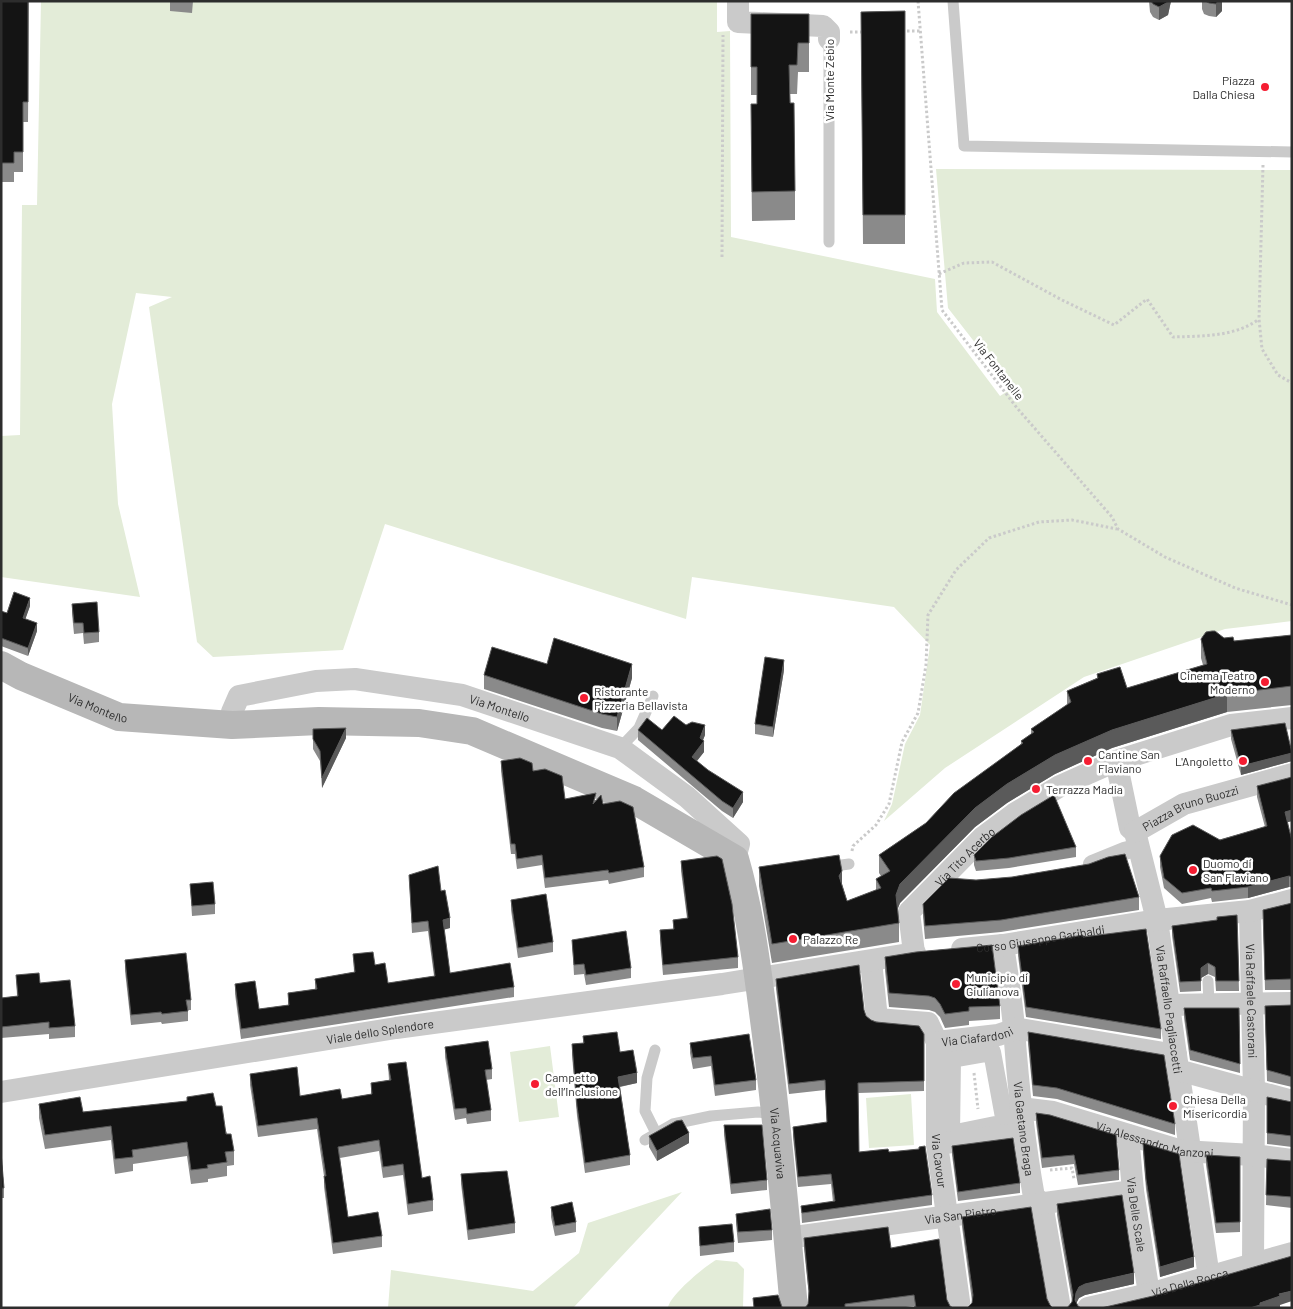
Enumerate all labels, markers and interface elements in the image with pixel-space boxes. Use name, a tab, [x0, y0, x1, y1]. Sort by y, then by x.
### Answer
street label: Via Monte Zebio	[822, 39, 836, 121]
place label: Piazza Dalla Chiesa	[1192, 73, 1255, 101]
marker: Piazza Dalla Chiesa	[1259, 81, 1271, 93]
street label: Via Fontanelle	[971, 336, 1027, 402]
place label: Cinema Teatro Moderno	[1180, 668, 1255, 696]
marker: Cinema Teatro Moderno	[1259, 676, 1271, 688]
place label: Ristorante Pizzeria Bellavista	[594, 684, 688, 712]
street label: Via Montello	[66, 689, 128, 725]
street label: Via Montello	[468, 691, 532, 724]
marker: Ristorante Pizzeria Bellavista	[578, 692, 590, 704]
place label: Cantine San Flaviano	[1098, 747, 1160, 775]
place label: L'Angoletto	[1175, 754, 1233, 768]
marker: Cantine San Flaviano	[1082, 755, 1094, 767]
marker: L'Angoletto	[1237, 755, 1249, 767]
place label: Terrazza Madia	[1046, 782, 1123, 796]
street label: Piazza Bruno Buozzi	[1140, 782, 1240, 833]
marker: Terrazza Madia	[1030, 783, 1042, 795]
street label: Via Tito Acerbo	[932, 824, 997, 889]
place label: Duomo di San Flaviano	[1203, 856, 1268, 884]
marker: Duomo di San Flaviano	[1187, 864, 1199, 876]
street label: Corso Giuseppe Garibaldi	[975, 922, 1106, 955]
place label: Palazzo Re	[803, 932, 858, 946]
marker: Palazzo Re	[787, 933, 799, 945]
street label: Via Raffaello Pagliaccetti	[1154, 944, 1186, 1075]
street label: Via Raffaele Castorani	[1244, 944, 1260, 1058]
place label: Municipio di Giulianova	[966, 970, 1028, 998]
marker: Municipio di Giulianova	[950, 978, 962, 990]
street label: Viale dello Splendore	[325, 1016, 435, 1046]
street label: Via Ciafardoni	[941, 1023, 1015, 1048]
place label: Campetto dell’Inclusione	[545, 1070, 618, 1098]
marker: Campetto dell’Inclusione	[529, 1078, 541, 1090]
street label: Via Gaetano Braga	[1011, 1081, 1037, 1177]
place label: Chiesa Della Misericordia	[1183, 1092, 1247, 1120]
marker: Chiesa Della Misericordia	[1167, 1100, 1179, 1112]
street label: Via Acquaviva	[768, 1107, 789, 1180]
street label: Via Alessandro Manzoni	[1094, 1118, 1214, 1160]
street label: Via Cavour	[930, 1134, 950, 1190]
street label: Via Delle Scale	[1125, 1176, 1149, 1253]
street label: Via San Pietro	[924, 1203, 997, 1226]
street label: Via Della Rocca	[1150, 1265, 1230, 1300]

